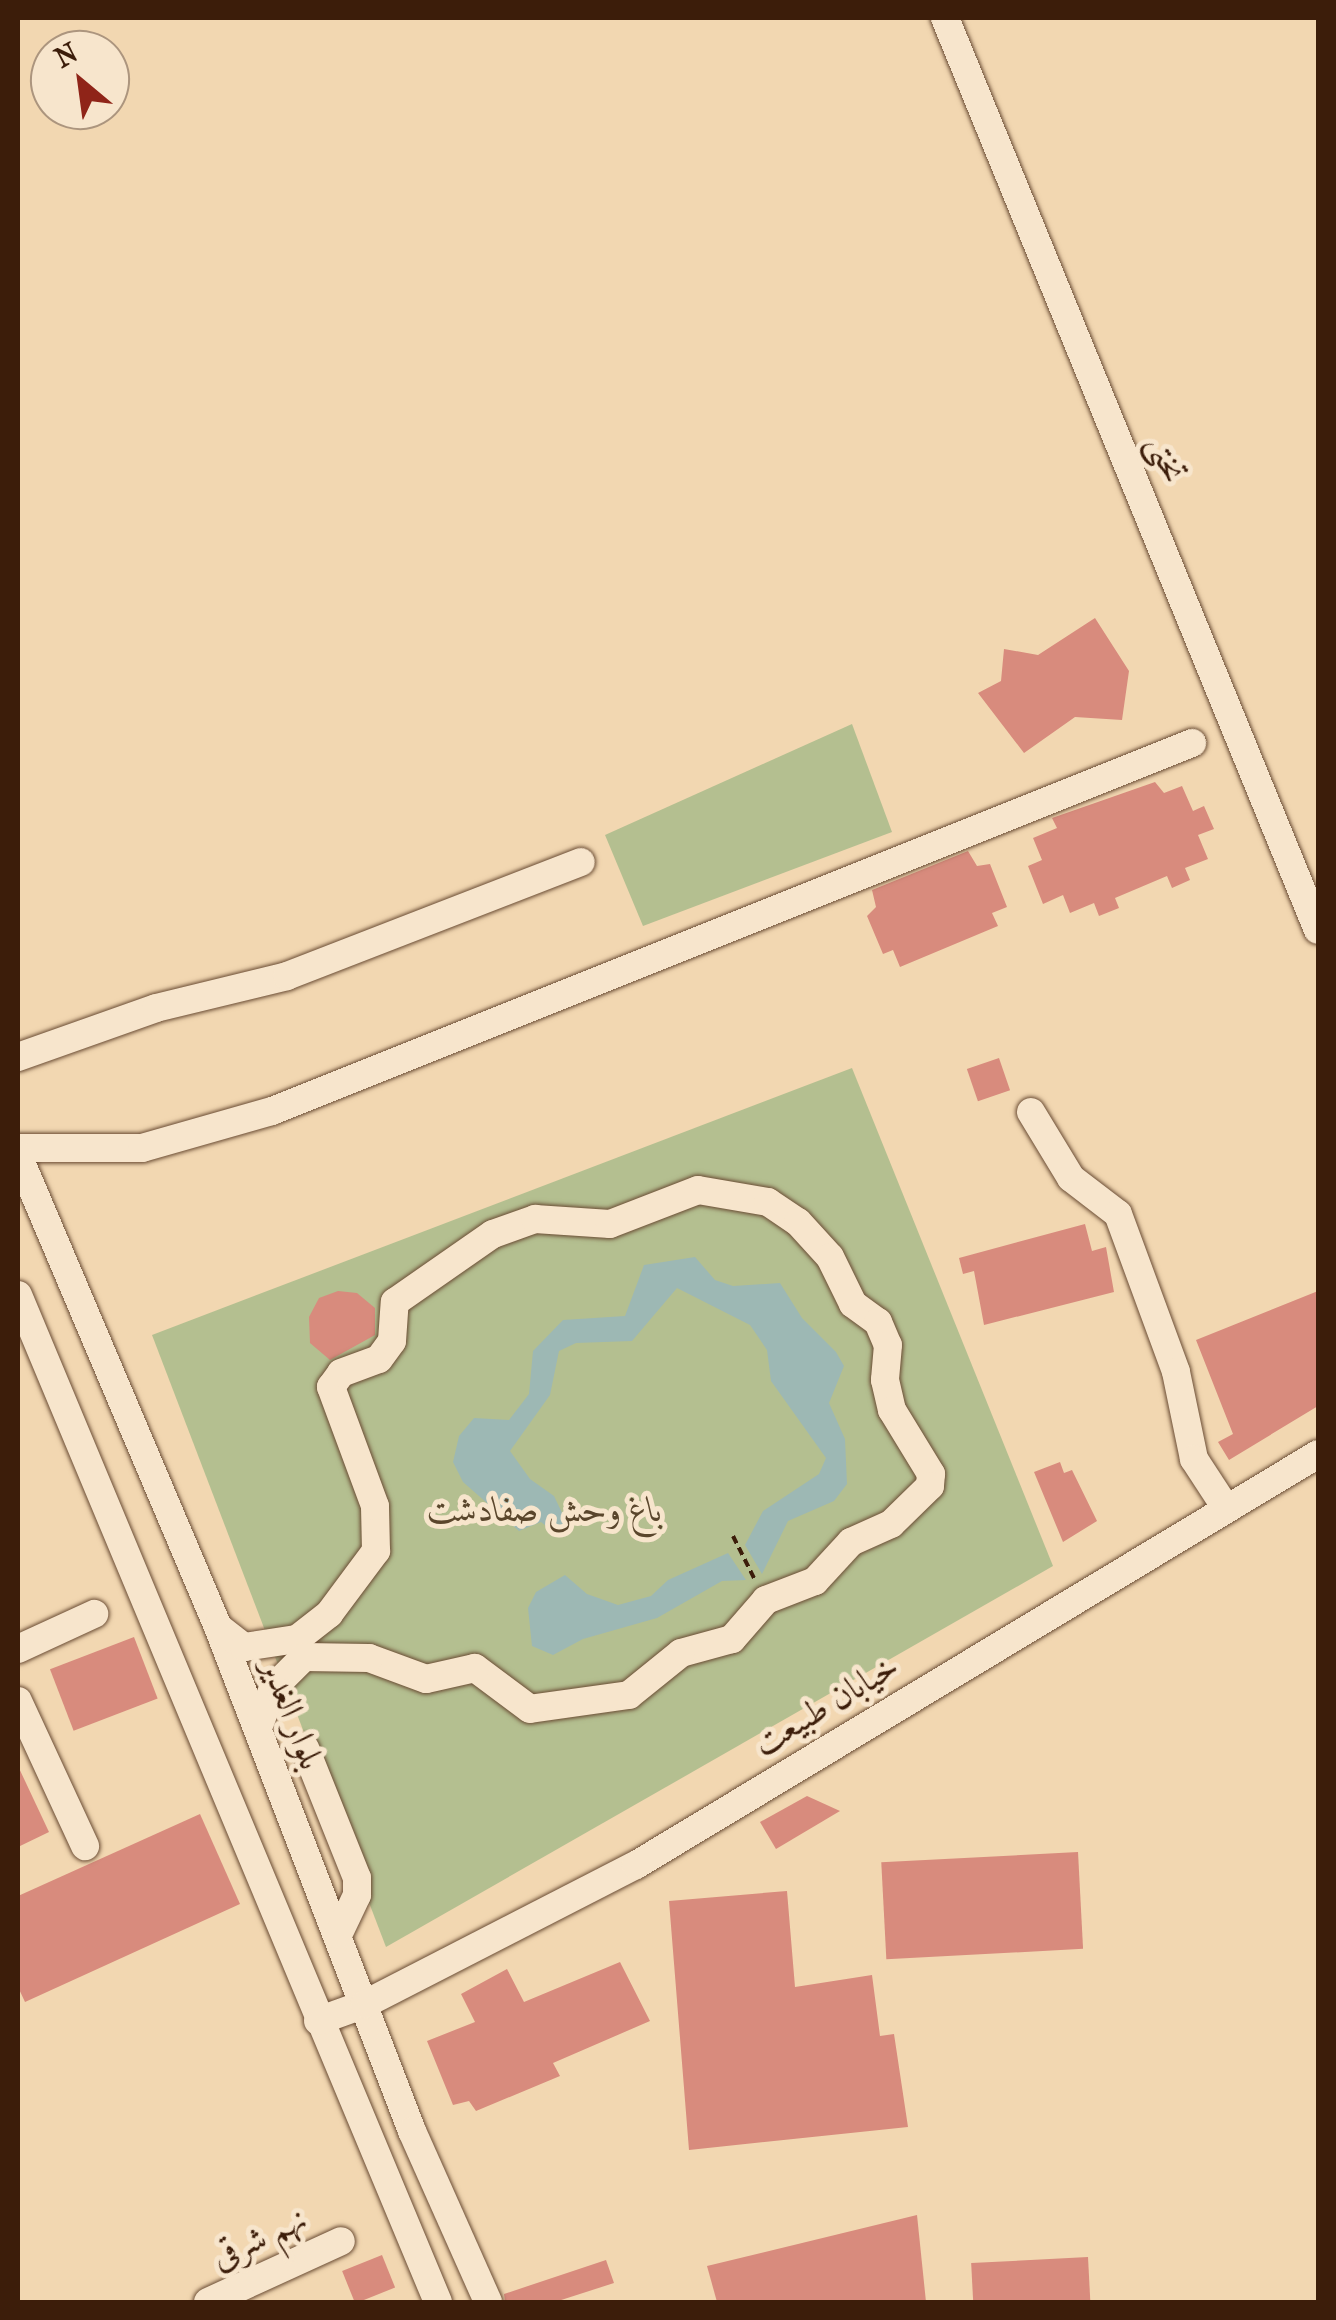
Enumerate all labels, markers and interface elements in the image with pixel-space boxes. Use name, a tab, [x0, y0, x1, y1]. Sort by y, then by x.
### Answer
north arrow	[30, 30, 130, 130]
text: N	[49, 35, 83, 75]
street label: تختی	[1139, 429, 1195, 489]
park label: باغ وحش صفادشت	[427, 1489, 663, 1531]
street label: خیابان طبیعت	[746, 1645, 906, 1765]
street label: بلوار الغدیر	[252, 1653, 332, 1775]
street label: نهم شرقی	[204, 2198, 314, 2278]

